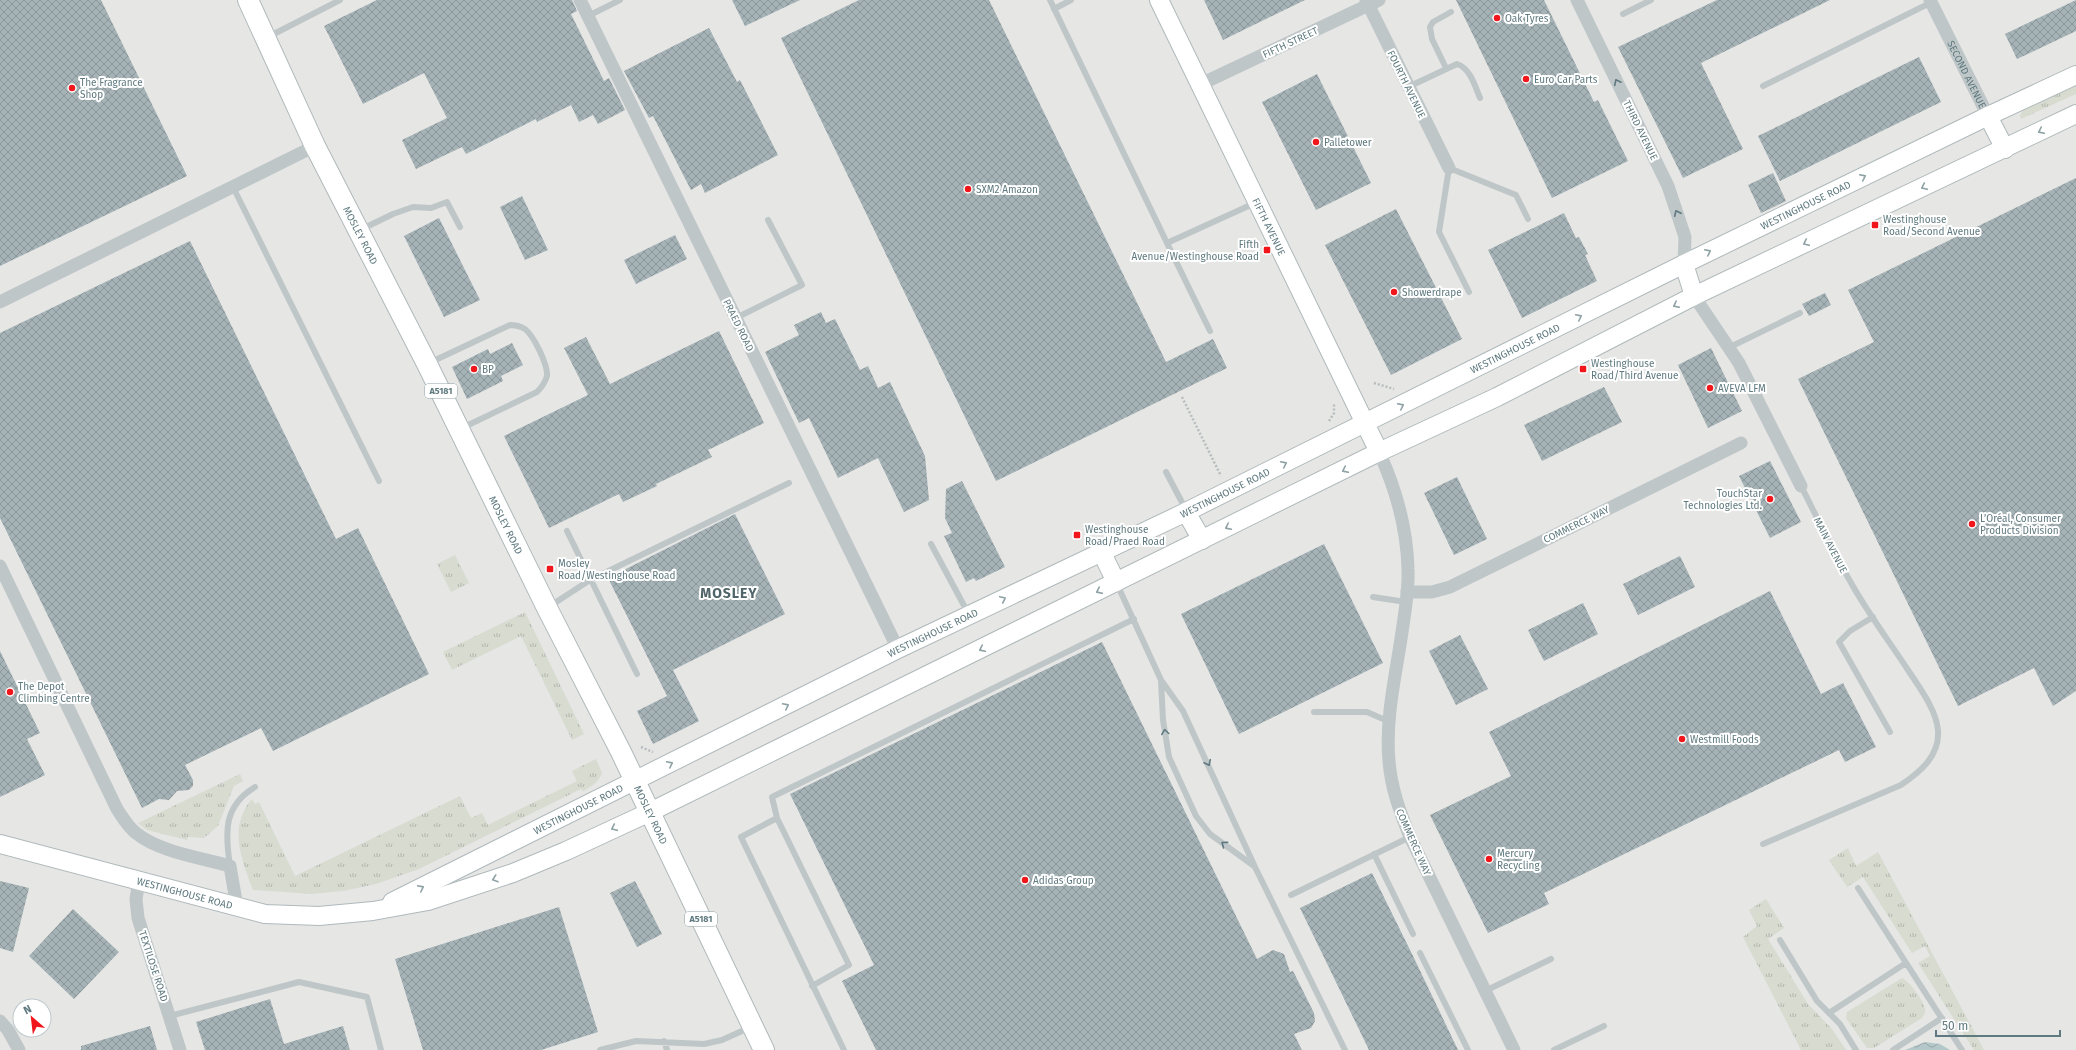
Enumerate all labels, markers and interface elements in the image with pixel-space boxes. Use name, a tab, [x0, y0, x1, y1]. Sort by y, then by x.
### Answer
marker: Oak Tyres	[1492, 13, 1502, 23]
place label: Oak Tyres	[1505, 13, 1549, 25]
street label: FIFTH STREET	[1261, 25, 1321, 61]
street label: SECOND AVENUE	[1944, 39, 1988, 111]
street label: FOURTH AVENUE	[1384, 49, 1428, 120]
marker: Euro Car Parts	[1521, 74, 1531, 84]
place label: Euro Car Parts	[1534, 74, 1598, 86]
place label: The Fragrance Shop	[80, 77, 143, 101]
one-way arrow	[1614, 79, 1622, 86]
marker: The Fragrance Shop	[67, 83, 77, 93]
street label: THIRD AVENUE	[1620, 98, 1660, 162]
one-way arrow	[2038, 126, 2045, 134]
marker: Palletower	[1311, 137, 1321, 147]
place label: Palletower	[1324, 137, 1372, 149]
one-way arrow	[1858, 174, 1866, 182]
street label: WESTINGHOUSE ROAD	[1759, 179, 1853, 233]
one-way arrow	[1920, 182, 1928, 190]
marker: SXM2 Amazon	[963, 184, 973, 194]
place label: SXM2 Amazon	[976, 184, 1038, 196]
street label: FIFTH AVENUE	[1249, 196, 1288, 258]
street label: MOSLEY ROAD	[340, 205, 380, 267]
one-way arrow	[1674, 210, 1682, 217]
place label: Westinghouse Road/Second Avenue	[1883, 214, 1980, 238]
marker: Westinghouse Road/Second Avenue	[1870, 220, 1880, 230]
one-way arrow	[1803, 238, 1811, 246]
place label: Fifth Avenue/Westinghouse Road	[1131, 239, 1259, 263]
marker: Fifth Avenue/Westinghouse Road	[1262, 245, 1272, 255]
one-way arrow	[1704, 249, 1711, 257]
marker: Showerdrape	[1389, 287, 1399, 297]
place label: Showerdrape	[1402, 287, 1462, 299]
street label: PRAED ROAD	[720, 297, 756, 354]
one-way arrow	[1673, 300, 1681, 308]
one-way arrow	[1575, 314, 1583, 322]
street label: WESTINGHOUSE ROAD	[1468, 322, 1562, 377]
place label: Westinghouse Road/Third Avenue	[1591, 358, 1679, 382]
marker: BP	[469, 364, 479, 374]
place label: BP	[482, 364, 494, 376]
marker: Westinghouse Road/Third Avenue	[1578, 364, 1588, 374]
marker: AVEVA LFM	[1705, 383, 1715, 393]
place label: AVEVA LFM	[1718, 383, 1766, 395]
road number: A5181	[425, 384, 457, 398]
one-way arrow	[1396, 404, 1404, 411]
one-way arrow	[1280, 461, 1288, 469]
one-way arrow	[1341, 465, 1349, 472]
street label: WESTINGHOUSE ROAD	[1178, 466, 1272, 521]
place label: TouchStar Technologies Ltd.	[1684, 488, 1762, 512]
street label: MOSLEY ROAD	[486, 494, 525, 556]
marker: TouchStar Technologies Ltd.	[1765, 494, 1775, 504]
street label: COMMERCE WAY	[1542, 504, 1612, 546]
place label: L’Oréal, Consumer Products Division	[1980, 513, 2061, 537]
street label: MAIN AVENUE	[1811, 515, 1849, 575]
marker: L’Oréal, Consumer Products Division	[1967, 519, 1977, 529]
one-way arrow	[1225, 522, 1232, 530]
place label: Westinghouse Road/Praed Road	[1085, 524, 1165, 548]
marker: Westinghouse Road/Praed Road	[1072, 530, 1082, 540]
place label: Mosley Road/Westinghouse Road	[558, 558, 675, 582]
marker: Mosley Road/Westinghouse Road	[545, 564, 555, 574]
district label: MOSLEY	[700, 585, 758, 602]
one-way arrow	[1096, 586, 1103, 594]
one-way arrow	[999, 596, 1006, 604]
street label: WESTINGHOUSE ROAD	[886, 607, 980, 660]
one-way arrow	[979, 644, 987, 652]
place label: The Depot Climbing Centre	[18, 681, 90, 705]
marker: The Depot Climbing Centre	[5, 687, 15, 697]
one-way arrow	[781, 703, 789, 710]
one-way arrow	[1161, 729, 1170, 736]
marker: Westmill Foods	[1677, 734, 1687, 744]
place label: Westmill Foods	[1690, 734, 1759, 746]
one-way arrow	[1203, 759, 1211, 766]
one-way arrow	[665, 761, 673, 769]
street label: WESTINGHOUSE ROAD	[532, 782, 625, 837]
street label: MOSLEY ROAD	[631, 784, 669, 846]
street label: COMMERCE WAY	[1393, 807, 1433, 878]
one-way arrow	[611, 823, 619, 831]
one-way arrow	[1221, 842, 1228, 849]
place label: Mercury Recycling	[1497, 848, 1540, 872]
marker: Mercury Recycling	[1484, 854, 1494, 864]
one-way arrow	[492, 874, 499, 883]
street label: WESTINGHOUSE ROAD	[135, 875, 234, 912]
marker: Adidas Group	[1020, 875, 1030, 885]
place label: Adidas Group	[1033, 875, 1094, 887]
one-way arrow	[417, 885, 424, 892]
road number: A5181	[685, 912, 717, 926]
street label: TEXTILOSE ROAD	[136, 929, 170, 1003]
north arrow	[12, 998, 52, 1038]
text: N	[21, 1002, 34, 1017]
scale bar	[1936, 1012, 2060, 1038]
text: 50 m	[1942, 1019, 1968, 1033]

